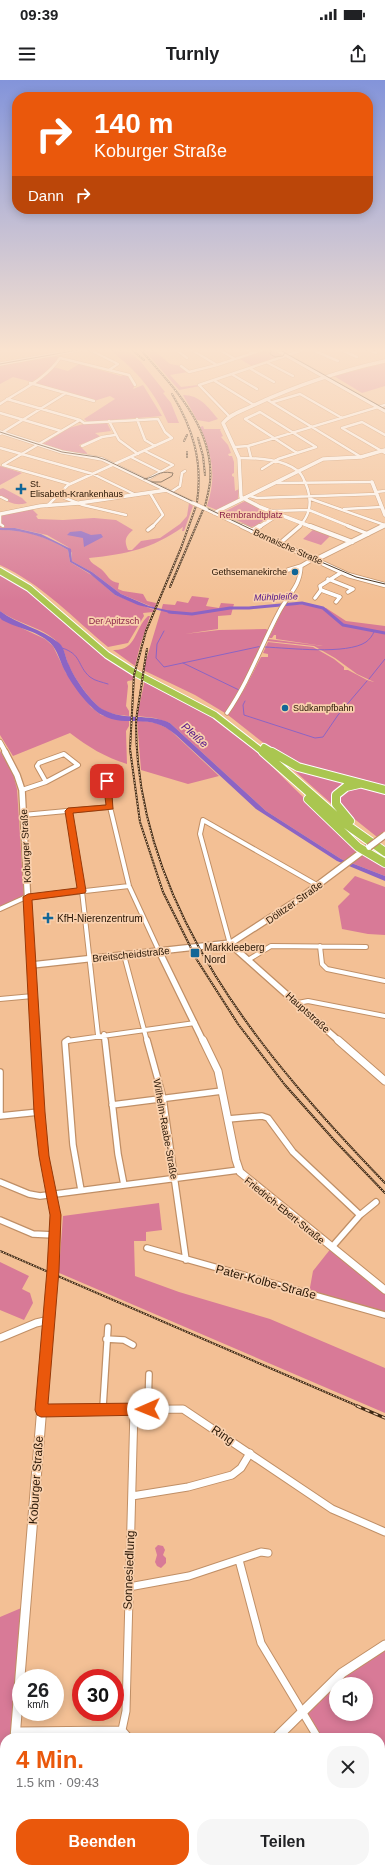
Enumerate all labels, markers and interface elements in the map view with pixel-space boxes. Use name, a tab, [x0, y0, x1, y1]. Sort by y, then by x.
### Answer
text: 09:39	[20, 6, 58, 23]
icon: menu	[16, 43, 38, 65]
icon: share	[347, 43, 369, 65]
text: Turnly	[166, 44, 219, 64]
icon: right	[28, 108, 80, 160]
text: 140 m	[94, 108, 173, 139]
text: Koburger Straße	[94, 141, 227, 161]
icon: right	[72, 184, 94, 206]
text: Dann	[28, 187, 64, 204]
place label: St. Elisabeth-Krankenhaus	[30, 479, 124, 499]
marker: St. Elisabeth-Krankenhaus	[15, 483, 27, 495]
park label: Rembrandtplatz	[219, 510, 283, 520]
street label: Bornaische Straße	[252, 527, 324, 567]
place label: Gethsemanekirche	[211, 567, 287, 577]
marker: Gethsemanekirche	[290, 567, 300, 577]
water label: Mühlpleiße	[254, 591, 298, 603]
park label: Der Apitzsch	[89, 616, 139, 626]
marker: Südkampfbahn	[280, 703, 290, 713]
place label: Südkampfbahn	[293, 703, 354, 713]
water label: Pleiße	[179, 720, 211, 750]
pin	[90, 764, 124, 798]
icon: arrive	[96, 770, 118, 792]
street label: Koburger Straße	[18, 808, 33, 883]
street label: Dölitzer Straße	[264, 879, 325, 926]
marker: KfH-Nierenzentrum	[42, 912, 54, 924]
place label: KfH-Nierenzentrum	[57, 913, 143, 924]
place label: Markkleeberg Nord	[204, 942, 265, 965]
street label: Breitscheidstraße	[92, 945, 171, 964]
marker: Markkleeberg Nord	[189, 947, 201, 959]
street label: Hauptstraße	[284, 990, 332, 1035]
street label: Wilhelm-Raabe-Straße	[151, 1078, 180, 1181]
street label: Friedrich-Ebert-Straße	[243, 1175, 327, 1246]
street label: Pater-Kolbe-Straße	[214, 1262, 318, 1302]
position arrow	[127, 1388, 169, 1430]
street label: Ring	[209, 1422, 237, 1448]
street label: Koburger Straße	[26, 1435, 46, 1525]
street label: Sonnesiedlung	[121, 1530, 137, 1610]
speed limit sign: 30	[72, 1669, 124, 1721]
map controls	[329, 1677, 373, 1721]
button: sound	[329, 1677, 373, 1721]
text: 26	[27, 1679, 49, 1701]
text: km/h	[27, 1699, 49, 1710]
text: 4 Min.	[16, 1746, 84, 1773]
button: close	[327, 1746, 369, 1788]
text: 1.5 km · 09:43	[16, 1775, 99, 1790]
button: Beenden	[16, 1819, 189, 1865]
button: Teilen	[197, 1819, 369, 1865]

